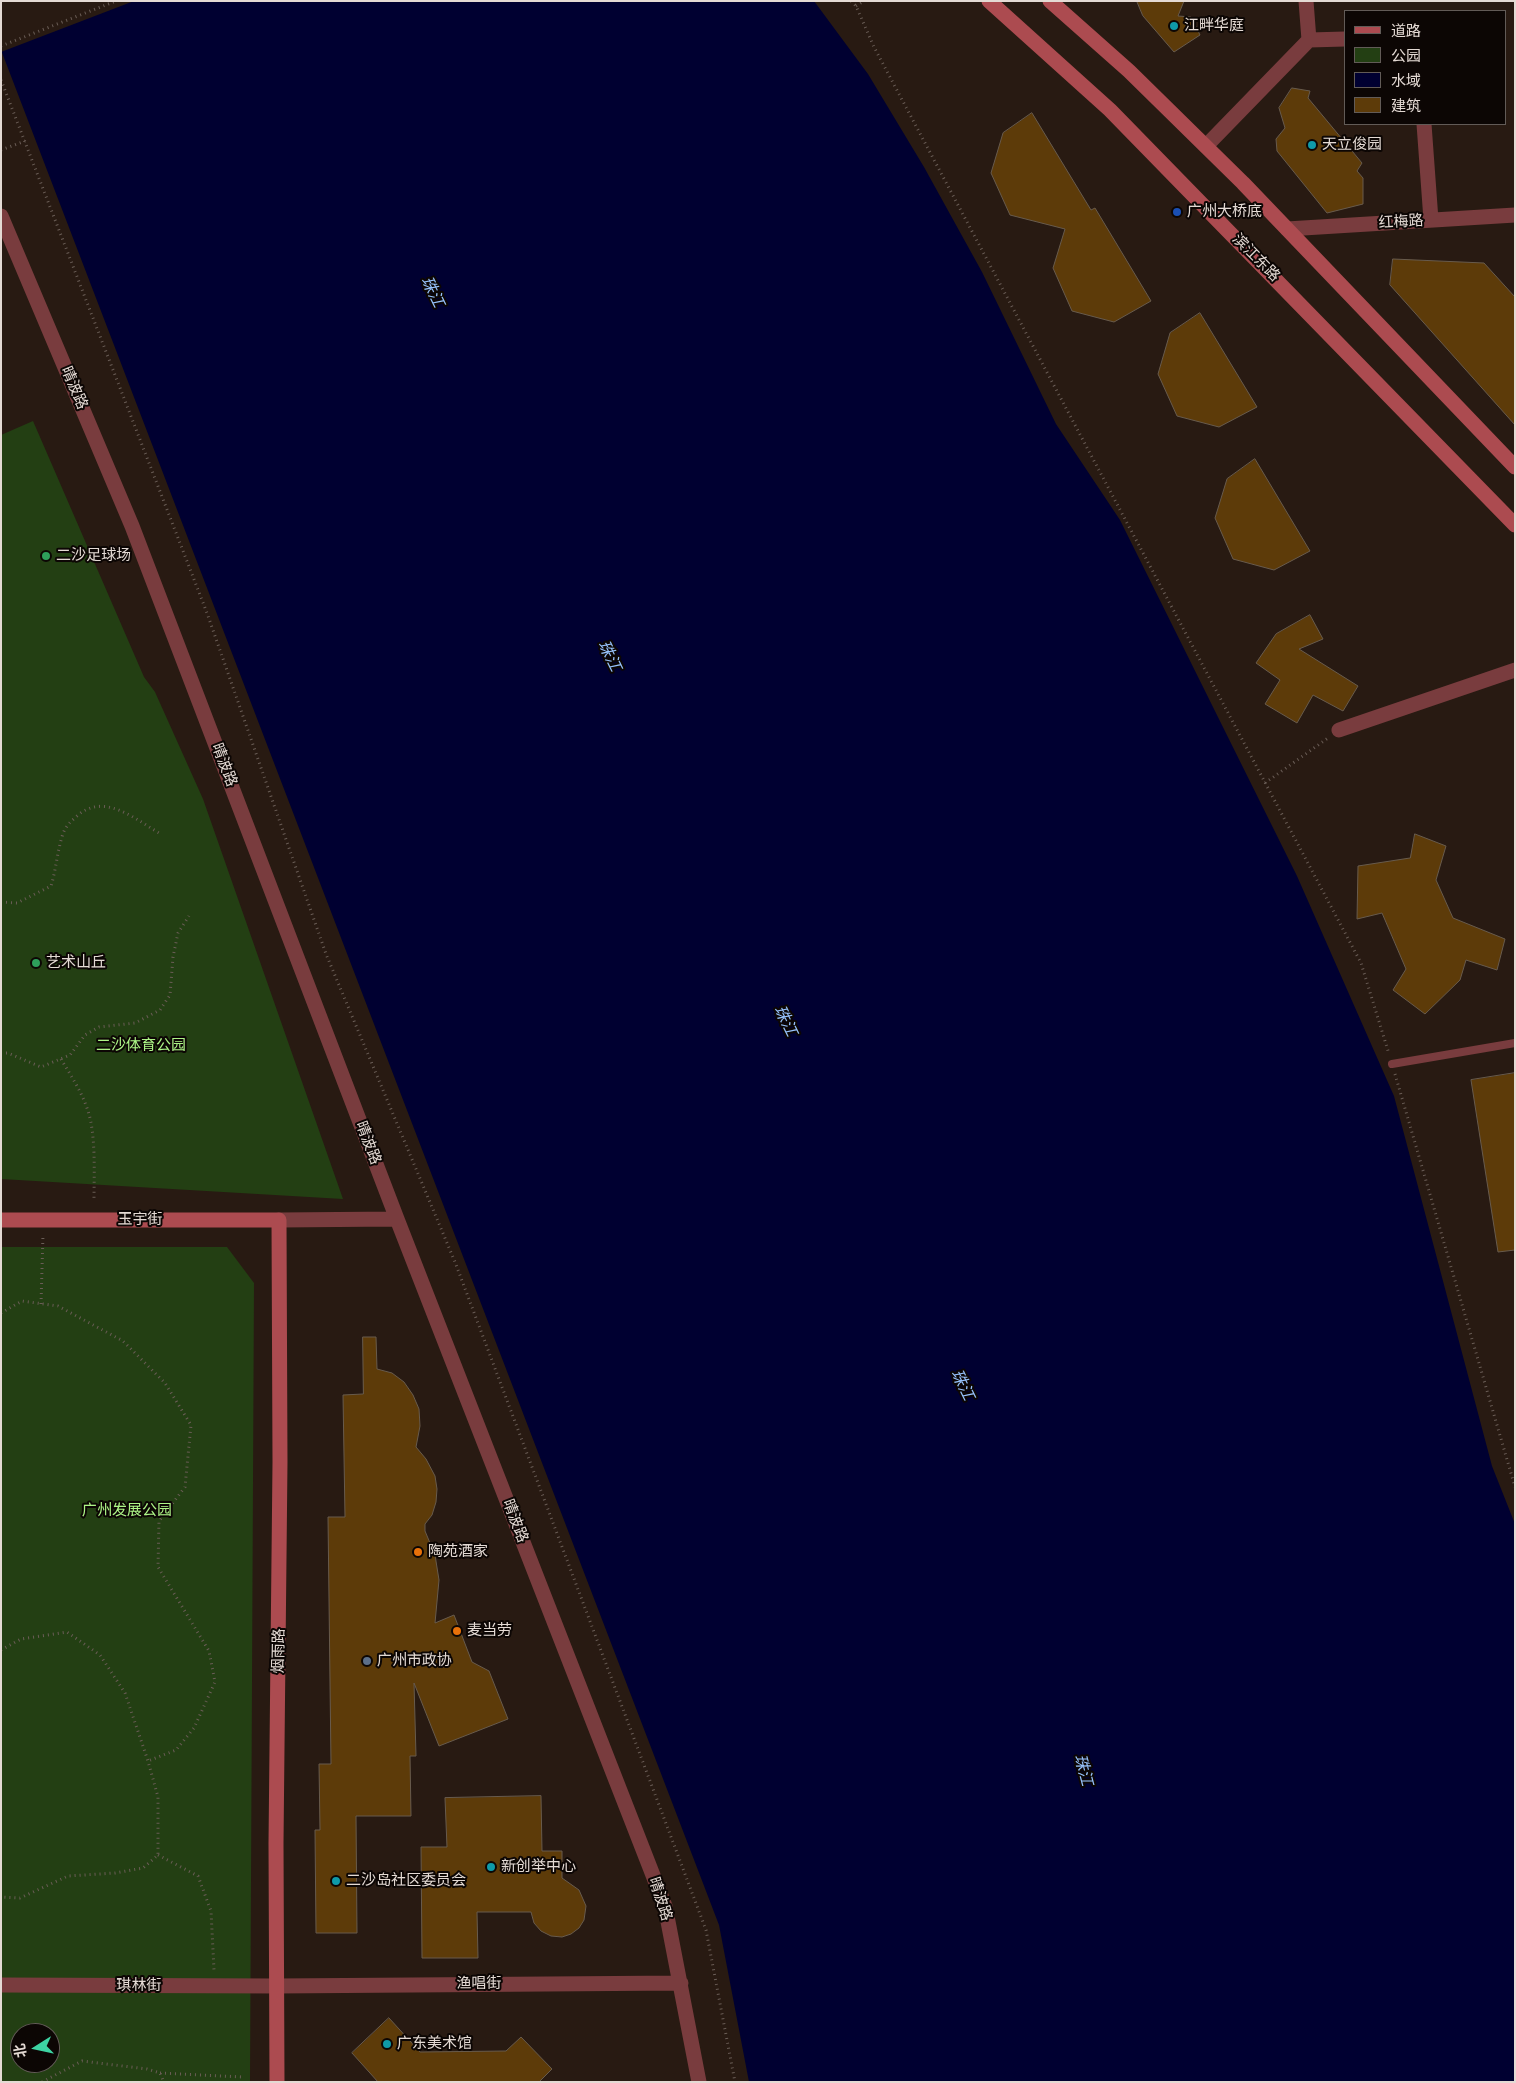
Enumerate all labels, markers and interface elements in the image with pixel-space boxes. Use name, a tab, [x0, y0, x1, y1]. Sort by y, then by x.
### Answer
legend	[1344, 10, 1506, 125]
place label: 江畔华庭	[1184, 17, 1244, 35]
marker: 江畔华庭	[1168, 20, 1180, 32]
text: 道路	[1391, 22, 1421, 40]
text: 公园	[1391, 47, 1421, 65]
text: 水域	[1391, 72, 1421, 90]
text: 建筑	[1391, 97, 1421, 115]
place label: 天立俊园	[1322, 136, 1382, 154]
marker: 天立俊园	[1306, 139, 1318, 151]
place label: 广州大桥底	[1187, 203, 1262, 221]
marker: 广州大桥底	[1171, 206, 1183, 218]
street label: 红梅路	[1378, 212, 1424, 232]
street label: 滨江东路	[1228, 230, 1284, 286]
water label: 珠江	[416, 273, 448, 311]
street label: 晴波路	[57, 364, 91, 412]
place label: 二沙足球场	[56, 547, 131, 565]
marker: 二沙足球场	[40, 550, 52, 562]
water label: 珠江	[593, 637, 625, 675]
street label: 晴波路	[208, 741, 240, 789]
place label: 艺术山丘	[46, 954, 106, 972]
marker: 艺术山丘	[30, 957, 42, 969]
water label: 珠江	[769, 1002, 801, 1040]
park label: 二沙体育公园	[96, 1037, 186, 1055]
street label: 晴波路	[352, 1119, 384, 1167]
street label: 玉宇街	[118, 1211, 162, 1229]
water label: 珠江	[946, 1366, 978, 1404]
street label: 晴波路	[499, 1497, 531, 1545]
park label: 广州发展公园	[82, 1502, 172, 1520]
place label: 陶苑酒家	[428, 1543, 488, 1561]
marker: 陶苑酒家	[412, 1546, 424, 1558]
place label: 麦当劳	[467, 1622, 512, 1640]
marker: 麦当劳	[451, 1625, 463, 1637]
street label: 烟雨路	[270, 1628, 288, 1674]
place label: 广州市政协	[377, 1652, 452, 1670]
marker: 广州市政协	[361, 1655, 373, 1667]
water label: 珠江	[1070, 1752, 1096, 1788]
place label: 新创举中心	[501, 1858, 576, 1876]
marker: 新创举中心	[485, 1861, 497, 1873]
place label: 二沙岛社区委员会	[346, 1872, 466, 1890]
marker: 二沙岛社区委员会	[330, 1875, 342, 1887]
street label: 晴波路	[644, 1875, 676, 1923]
street label: 渔唱街	[457, 1975, 501, 1993]
street label: 琪林街	[117, 1977, 161, 1995]
north arrow	[10, 2023, 60, 2073]
place label: 广东美术馆	[397, 2035, 472, 2053]
marker: 广东美术馆	[381, 2038, 393, 2050]
text: 北	[11, 2042, 30, 2059]

